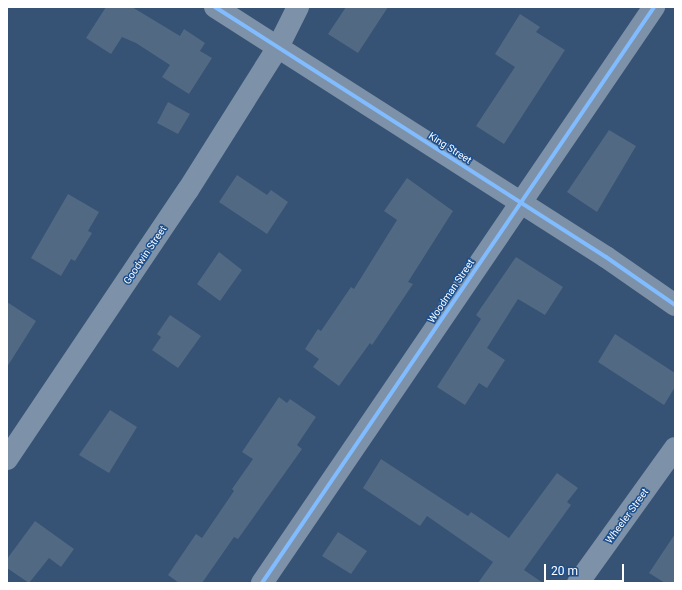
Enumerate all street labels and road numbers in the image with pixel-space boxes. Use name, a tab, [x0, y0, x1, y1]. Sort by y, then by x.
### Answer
street label: King Street	[426, 130, 474, 166]
street label: Goodwin Street	[121, 223, 169, 287]
street label: Woodman Street	[425, 257, 477, 325]
street label: Wheeler Street	[603, 486, 651, 546]

